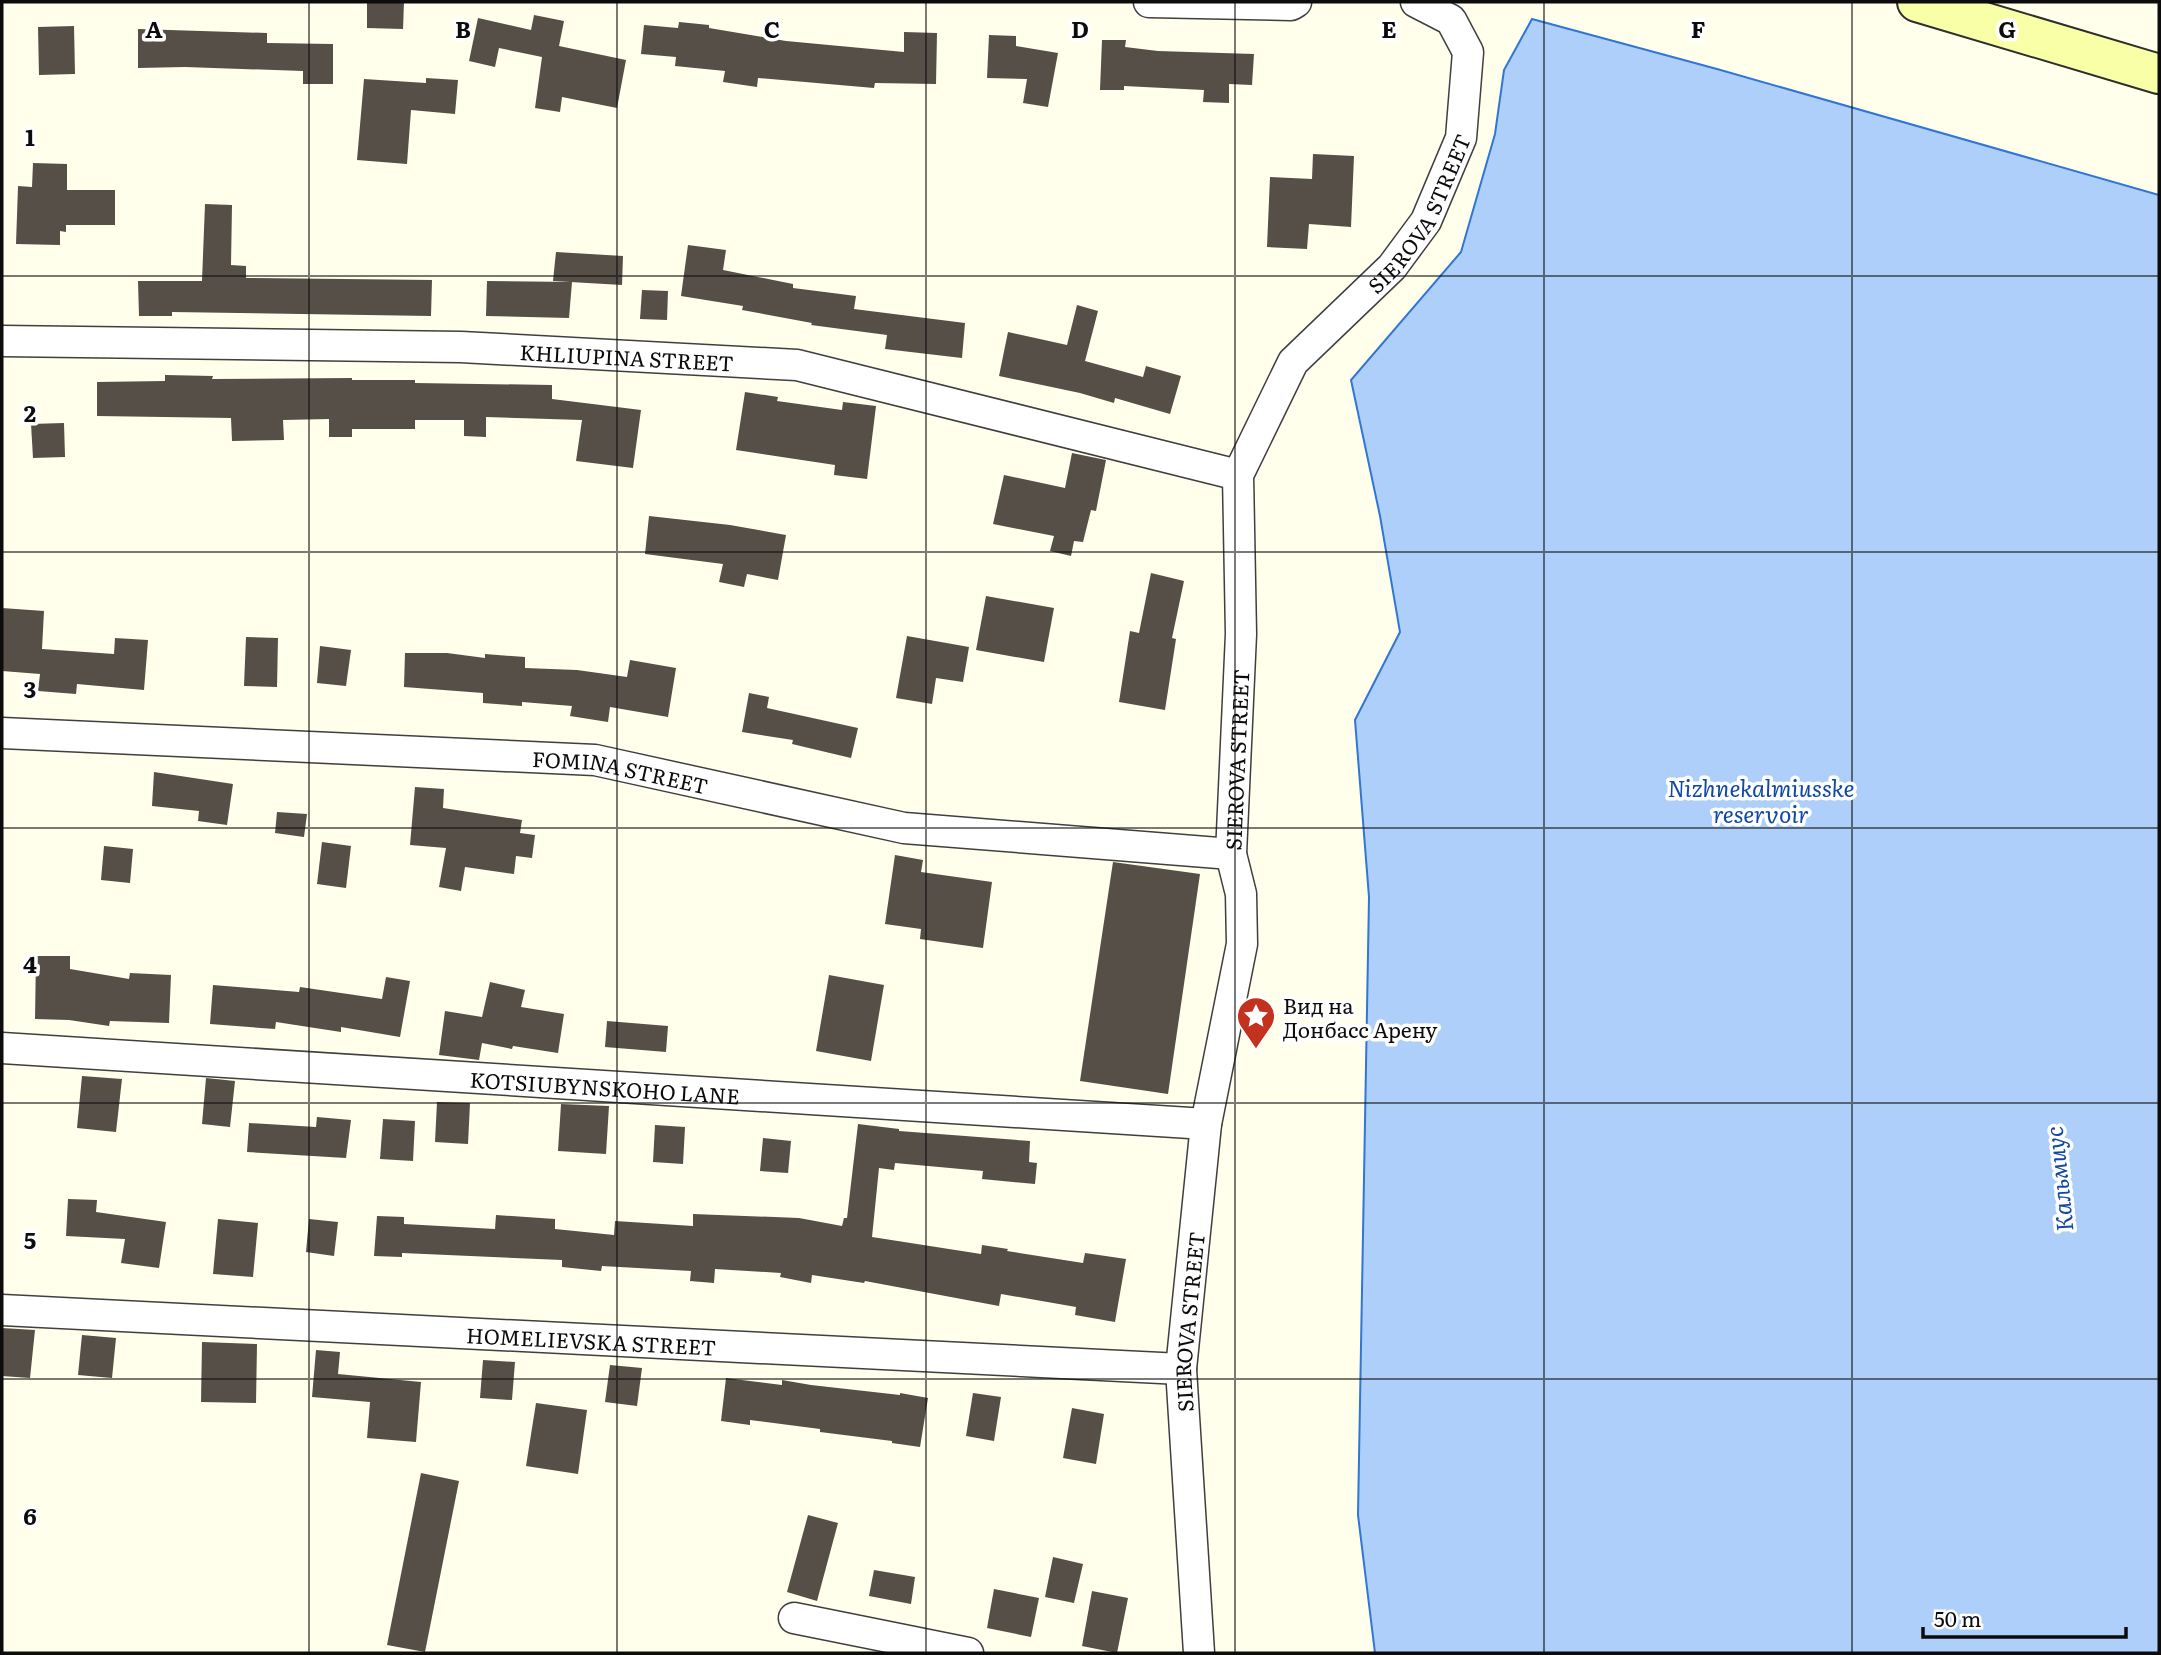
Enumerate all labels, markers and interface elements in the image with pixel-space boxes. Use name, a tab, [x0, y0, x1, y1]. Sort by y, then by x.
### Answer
text: A	[145, 11, 163, 45]
text: B	[455, 11, 471, 45]
text: C	[764, 11, 780, 45]
text: D	[1071, 11, 1089, 45]
text: E	[1381, 11, 1397, 45]
text: F	[1691, 11, 1706, 45]
text: G	[1998, 11, 2016, 45]
text: 1	[25, 119, 35, 153]
street label: SIEROVA STREET	[1359, 129, 1477, 299]
street label: KHLIUPINA STREET	[519, 335, 735, 377]
text: 2	[24, 395, 36, 429]
street label: SIEROVA STREET	[1216, 668, 1255, 851]
text: 3	[24, 671, 36, 705]
street label: FOMINA STREET	[531, 742, 711, 800]
water label: Nizhnekalmiusske reservoir	[1667, 770, 1855, 830]
text: 4	[23, 946, 37, 980]
place label: Вид на Донбасс Арену	[1283, 989, 1438, 1044]
place icon: Вид на Донбасс Арену	[1235, 995, 1277, 1050]
street label: KOTSIUBYNSKOHO LANE	[469, 1062, 741, 1110]
water label: Кальмиус	[2036, 1125, 2080, 1233]
text: 5	[24, 1222, 36, 1256]
street label: SIEROVA STREET	[1165, 1230, 1210, 1413]
street label: HOMELIEVSKA STREET	[466, 1318, 717, 1361]
text: 6	[23, 1498, 37, 1532]
scale bar	[1923, 1596, 2126, 1640]
text: 50 m	[1934, 1602, 1981, 1633]

